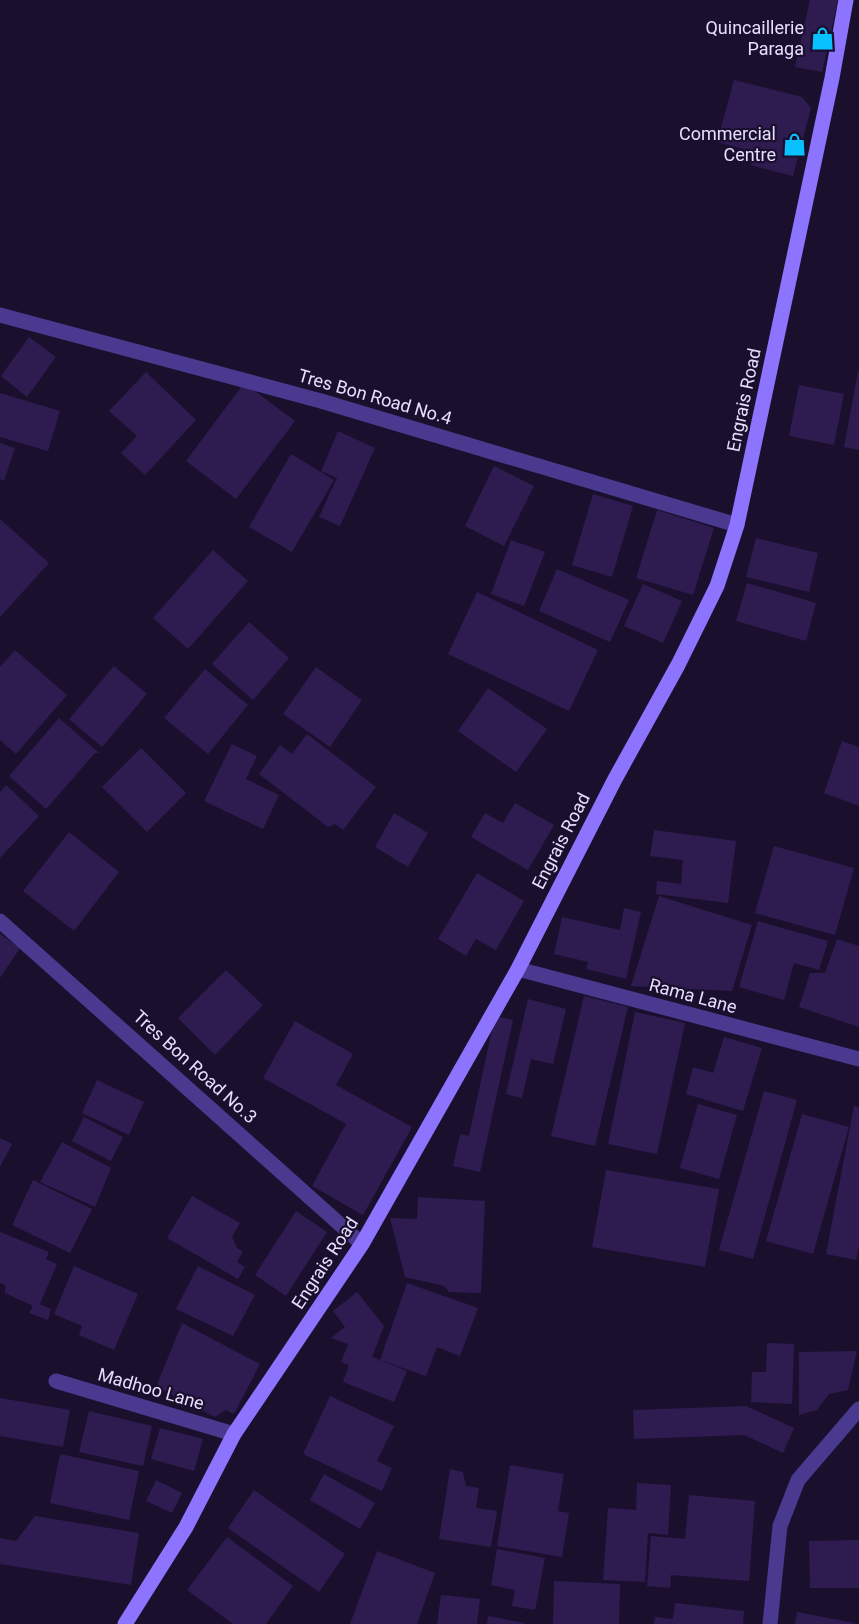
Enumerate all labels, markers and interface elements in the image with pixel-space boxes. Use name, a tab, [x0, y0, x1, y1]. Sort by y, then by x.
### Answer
place label: Quincaillerie Paraga	[705, 17, 804, 59]
shop icon: Quincaillerie Paraga	[809, 25, 835, 51]
place label: Commercial Centre	[679, 123, 776, 165]
shop icon: Commercial Centre	[781, 131, 807, 157]
street label: Engrais Road	[722, 346, 765, 454]
street label: Tres Bon Road No.4	[296, 365, 454, 429]
street label: Engrais Road	[527, 789, 594, 892]
street label: Rama Lane	[647, 974, 739, 1017]
street label: Tres Bon Road No.3	[129, 1006, 261, 1128]
street label: Engrais Road	[287, 1213, 362, 1313]
street label: Madhoo Lane	[96, 1363, 207, 1414]

